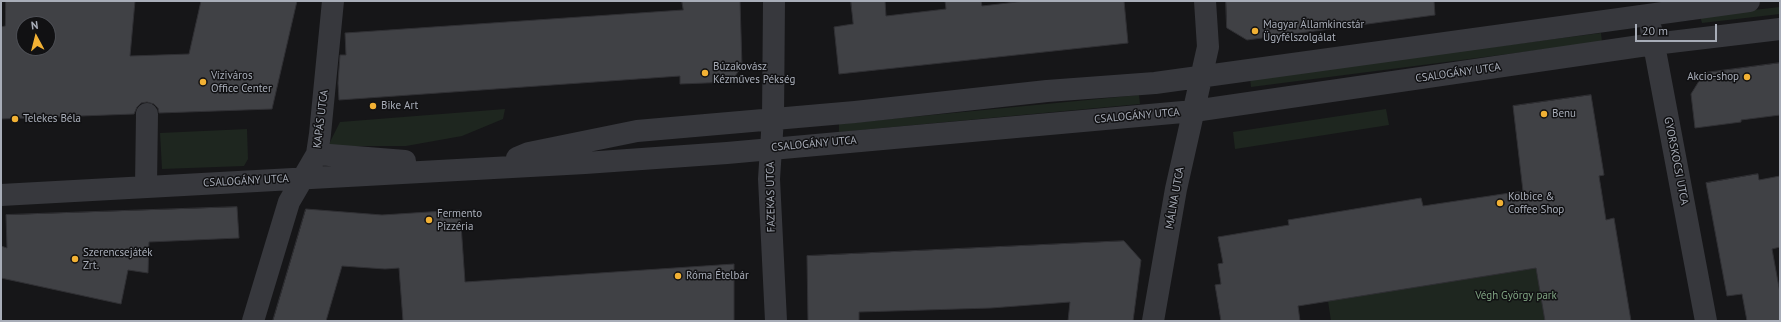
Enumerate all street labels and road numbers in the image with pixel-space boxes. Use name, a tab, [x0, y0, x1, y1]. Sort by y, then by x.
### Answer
street label: CSALOGÁNY UTCA	[1415, 60, 1501, 86]
street label: KAPÁS UTCA	[311, 89, 331, 149]
street label: CSALOGÁNY UTCA	[1094, 106, 1180, 126]
street label: GYORSKOCSI UTCA	[1661, 116, 1691, 206]
street label: CSALOGÁNY UTCA	[771, 134, 857, 154]
street label: FAZEKAS UTCA	[764, 162, 778, 232]
street label: MÁLNA UTCA	[1163, 166, 1187, 230]
street label: CSALOGÁNY UTCA	[203, 172, 289, 190]

